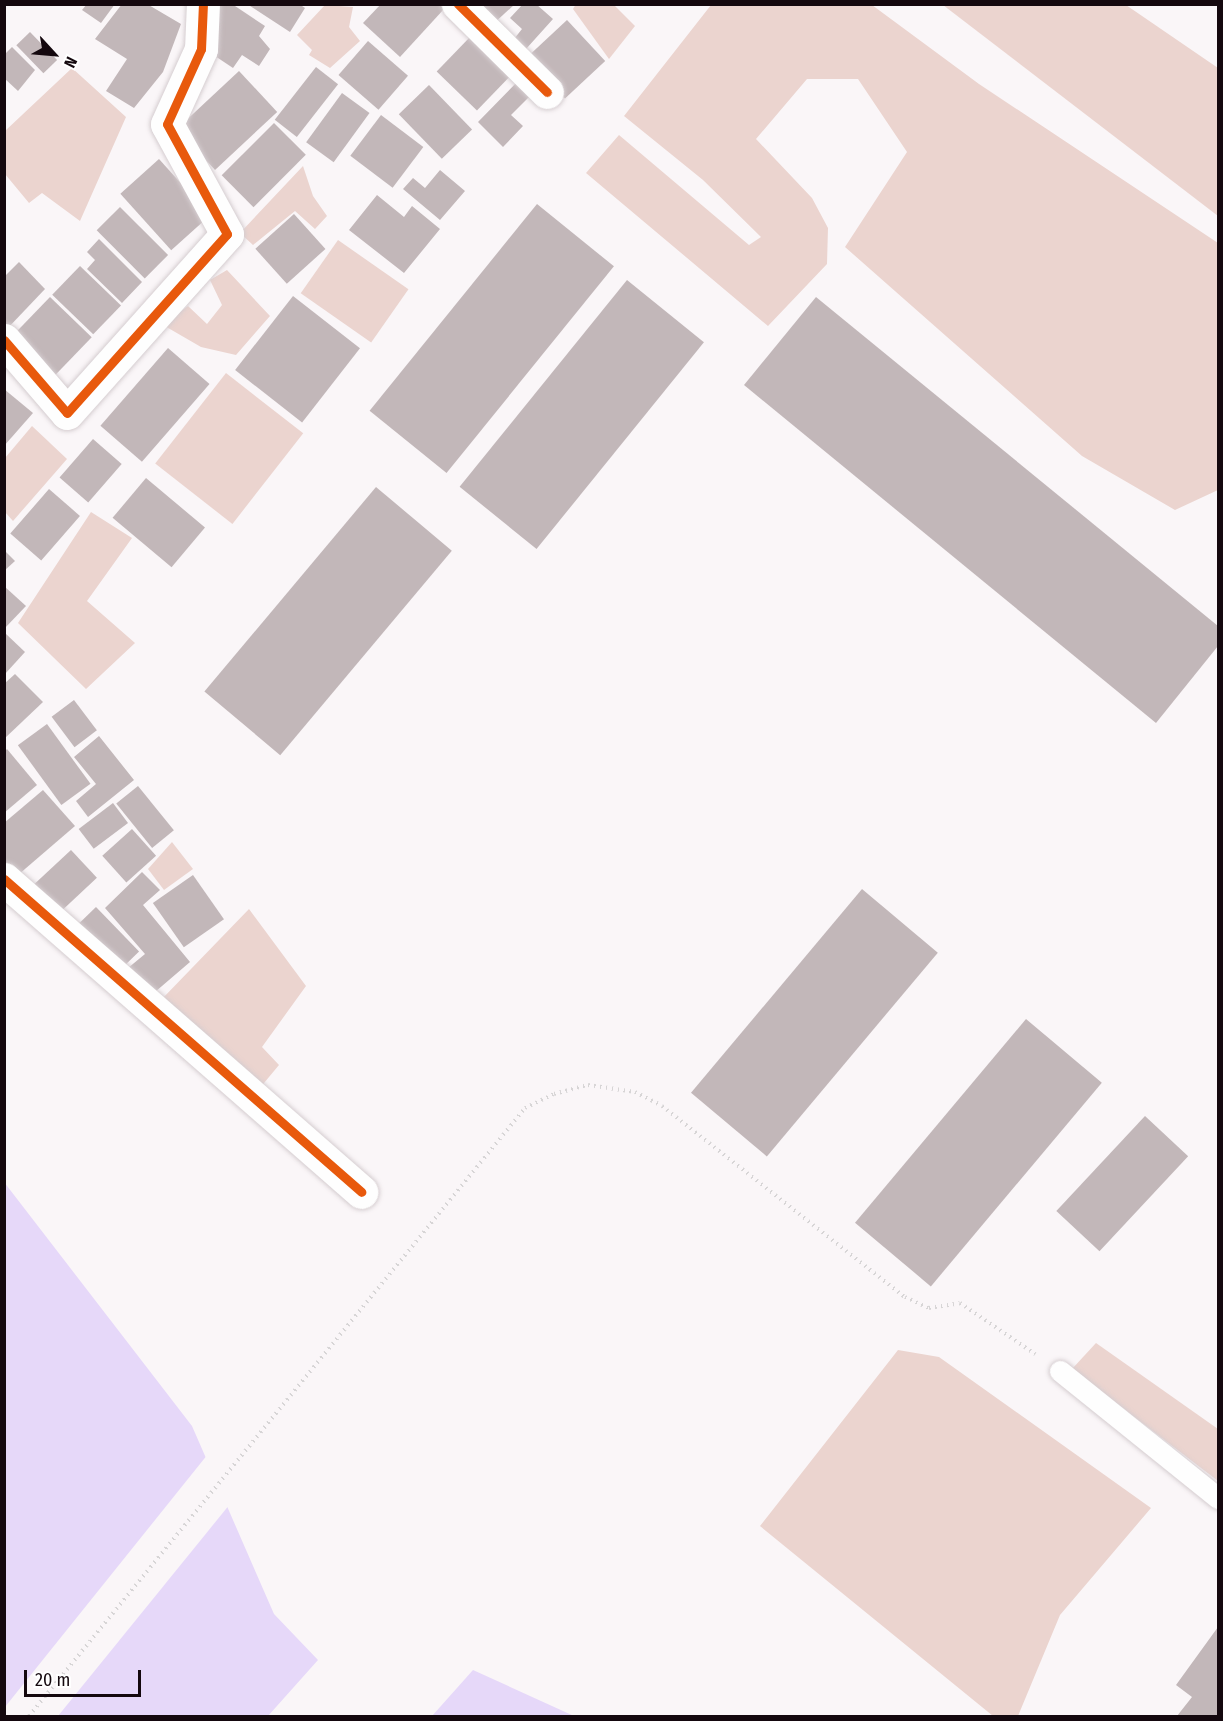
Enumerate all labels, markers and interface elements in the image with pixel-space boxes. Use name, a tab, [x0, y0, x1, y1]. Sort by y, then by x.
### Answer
north arrow	[24, 24, 84, 84]
text: N	[60, 54, 81, 71]
scale bar	[27, 1658, 144, 1696]
text: 20 m	[35, 1669, 70, 1691]

